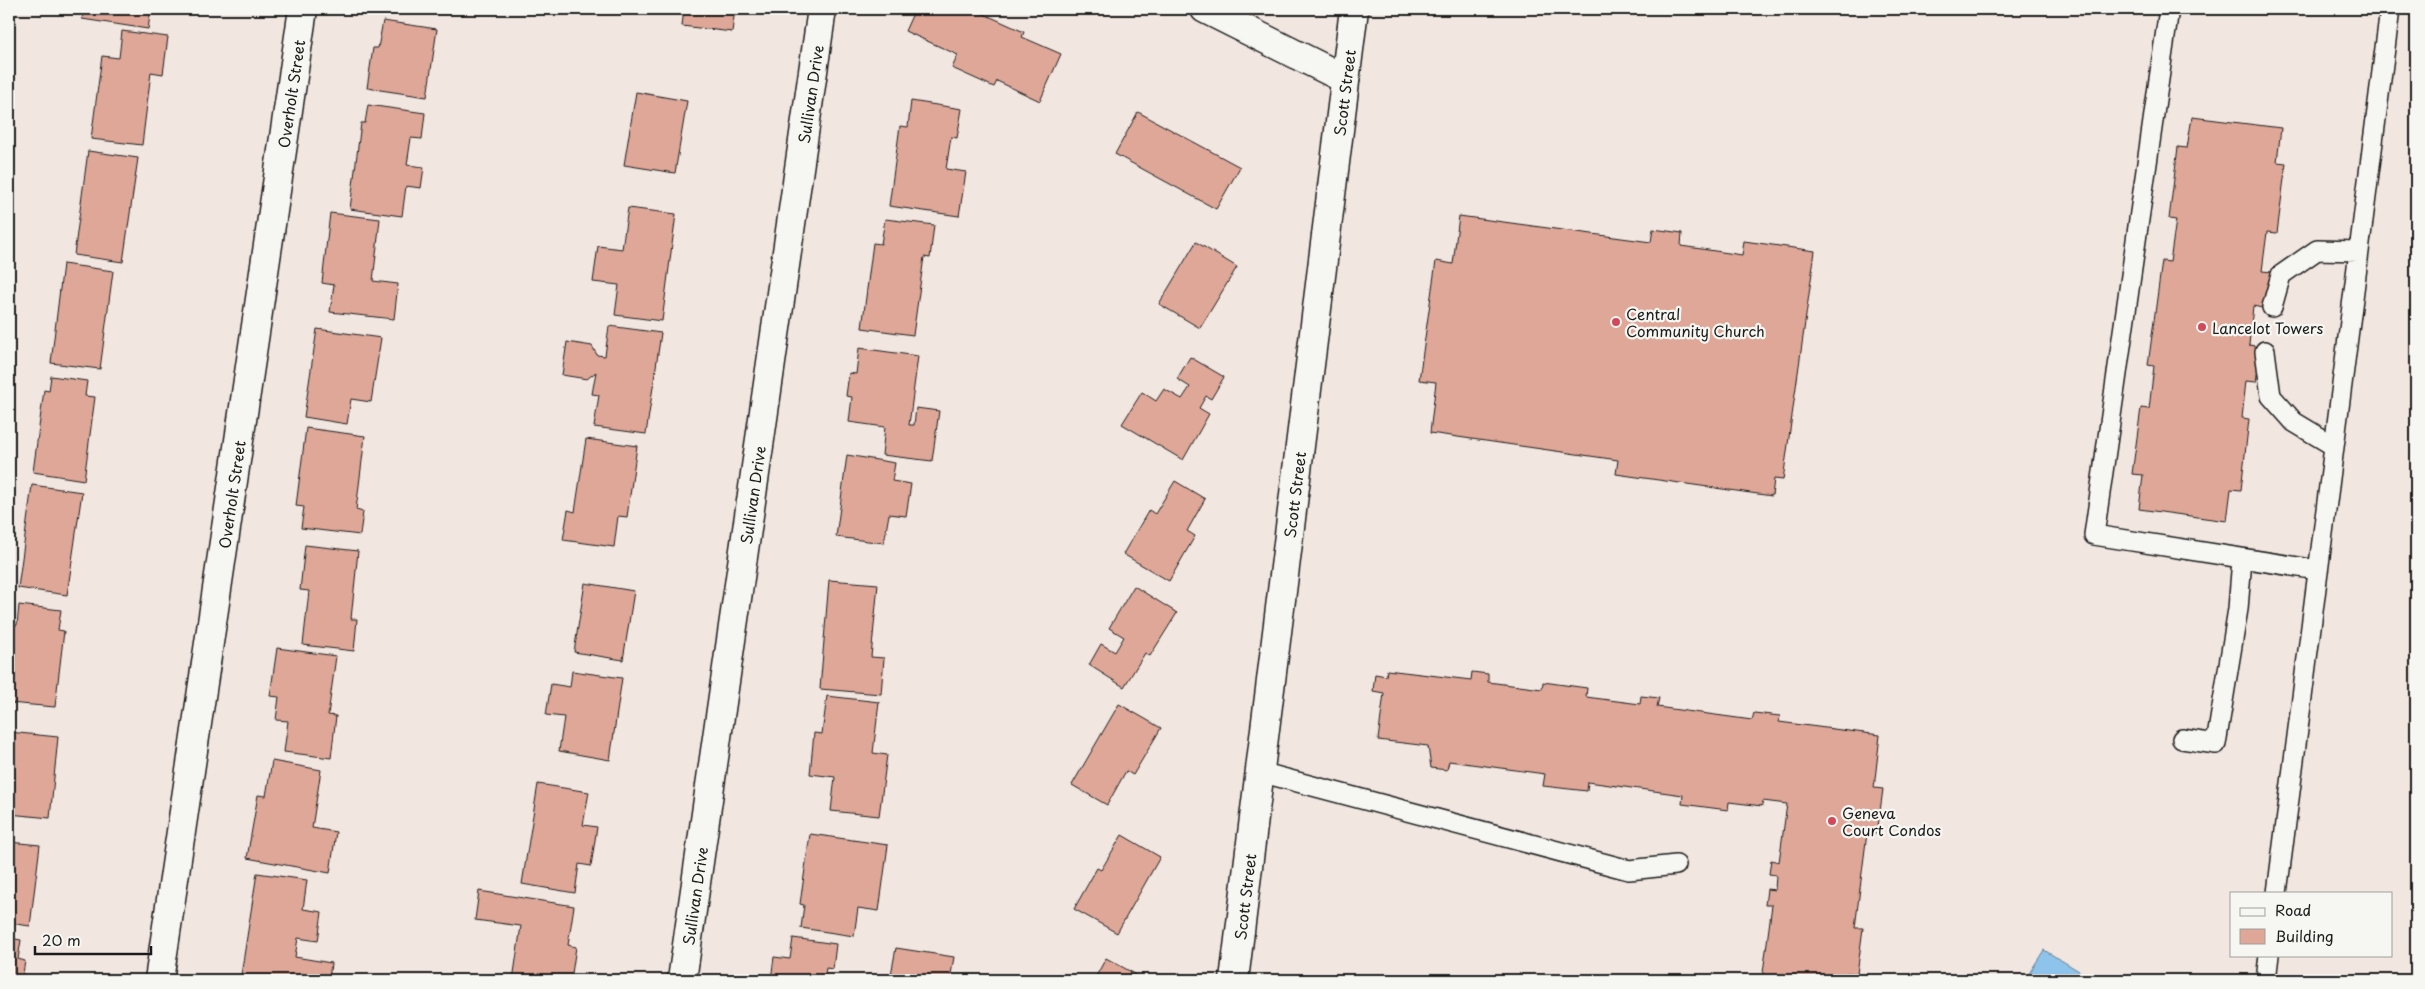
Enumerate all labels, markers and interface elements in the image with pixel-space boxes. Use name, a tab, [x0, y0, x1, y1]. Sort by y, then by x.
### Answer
street label: Overholt Street	[271, 38, 310, 149]
street label: Sullivan Drive	[791, 43, 828, 145]
street label: Scott Street	[1327, 48, 1360, 137]
place label: Central Community Church	[1626, 302, 1765, 342]
marker: Central Community Church	[1610, 316, 1622, 328]
place label: Lancelot Towers	[2212, 316, 2324, 339]
marker: Lancelot Towers	[2196, 321, 2208, 333]
street label: Overholt Street	[212, 439, 250, 550]
street label: Sullivan Drive	[733, 444, 770, 546]
street label: Scott Street	[1277, 450, 1311, 539]
place label: Geneva Court Condos	[1842, 801, 1941, 841]
marker: Geneva Court Condos	[1826, 815, 1838, 827]
street label: Sullivan Drive	[676, 845, 713, 947]
street label: Scott Street	[1228, 852, 1261, 941]
legend	[2230, 892, 2392, 956]
text: Road	[2275, 898, 2311, 921]
scale bar	[35, 924, 151, 956]
text: Building	[2275, 924, 2334, 947]
text: 20 m	[42, 928, 81, 951]

